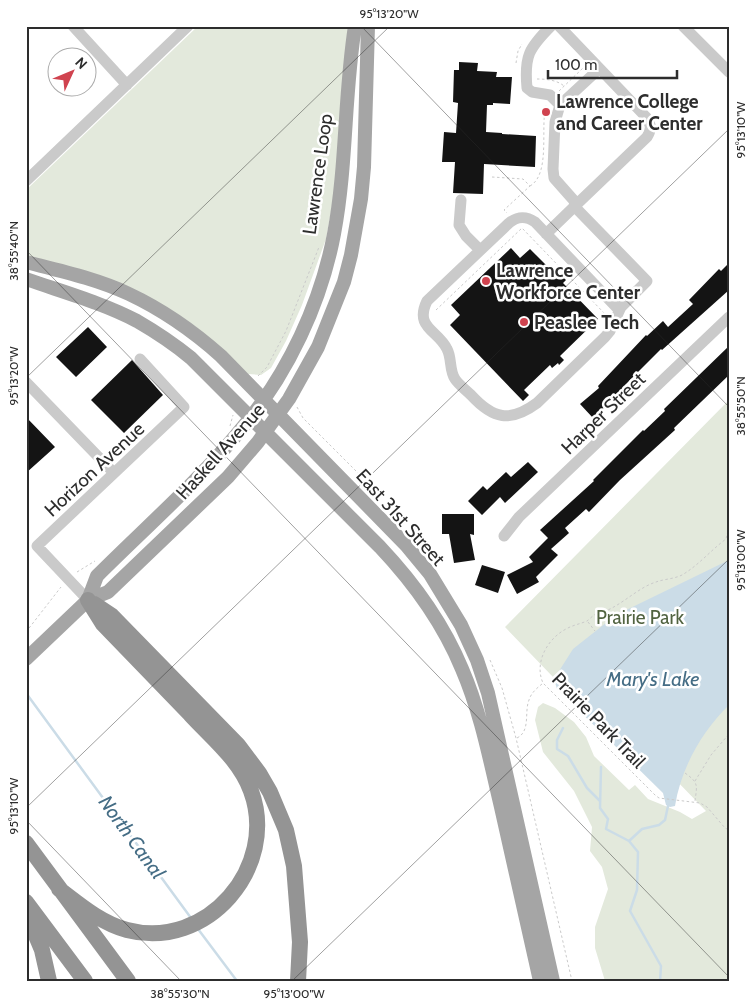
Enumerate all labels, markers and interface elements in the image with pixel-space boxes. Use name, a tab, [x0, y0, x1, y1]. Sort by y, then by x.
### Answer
text: 95°13'20"W	[359, 6, 419, 21]
north arrow	[48, 48, 98, 98]
scale bar	[548, 48, 676, 80]
text: N	[71, 53, 91, 73]
text: 100 m	[555, 56, 597, 74]
place label: Lawrence College and Career Center	[556, 90, 703, 135]
text: 95°13'10"W	[733, 101, 748, 158]
marker: Lawrence College and Career Center	[540, 106, 552, 118]
street label: Lawrence Loop	[298, 112, 337, 236]
text: 38°55'40"N	[6, 221, 21, 281]
place label: Lawrence Workforce Center	[496, 259, 641, 304]
marker: Lawrence Workforce Center	[480, 275, 492, 287]
place label: Peaslee Tech	[534, 311, 639, 334]
marker: Peaslee Tech	[518, 316, 530, 328]
text: 95°13'20"W	[6, 346, 21, 406]
street label: Harper Street	[557, 367, 651, 459]
text: 38°55'50"N	[733, 376, 748, 436]
street label: Haskell Avenue	[171, 398, 270, 504]
street label: Horizon Avenue	[40, 417, 149, 521]
street label: East 31st Street	[351, 464, 450, 571]
text: 95°13'00"W	[733, 529, 748, 591]
park label: Prairie Park	[596, 606, 684, 629]
water label: Mary's Lake	[606, 667, 699, 691]
street label: Prairie Park Trail	[547, 668, 650, 773]
text: 95°13'10"W	[6, 777, 21, 834]
water label: North Canal	[94, 791, 170, 884]
text: 38°55'30"N	[150, 986, 210, 1001]
text: 95°13'00"W	[263, 986, 325, 1001]

